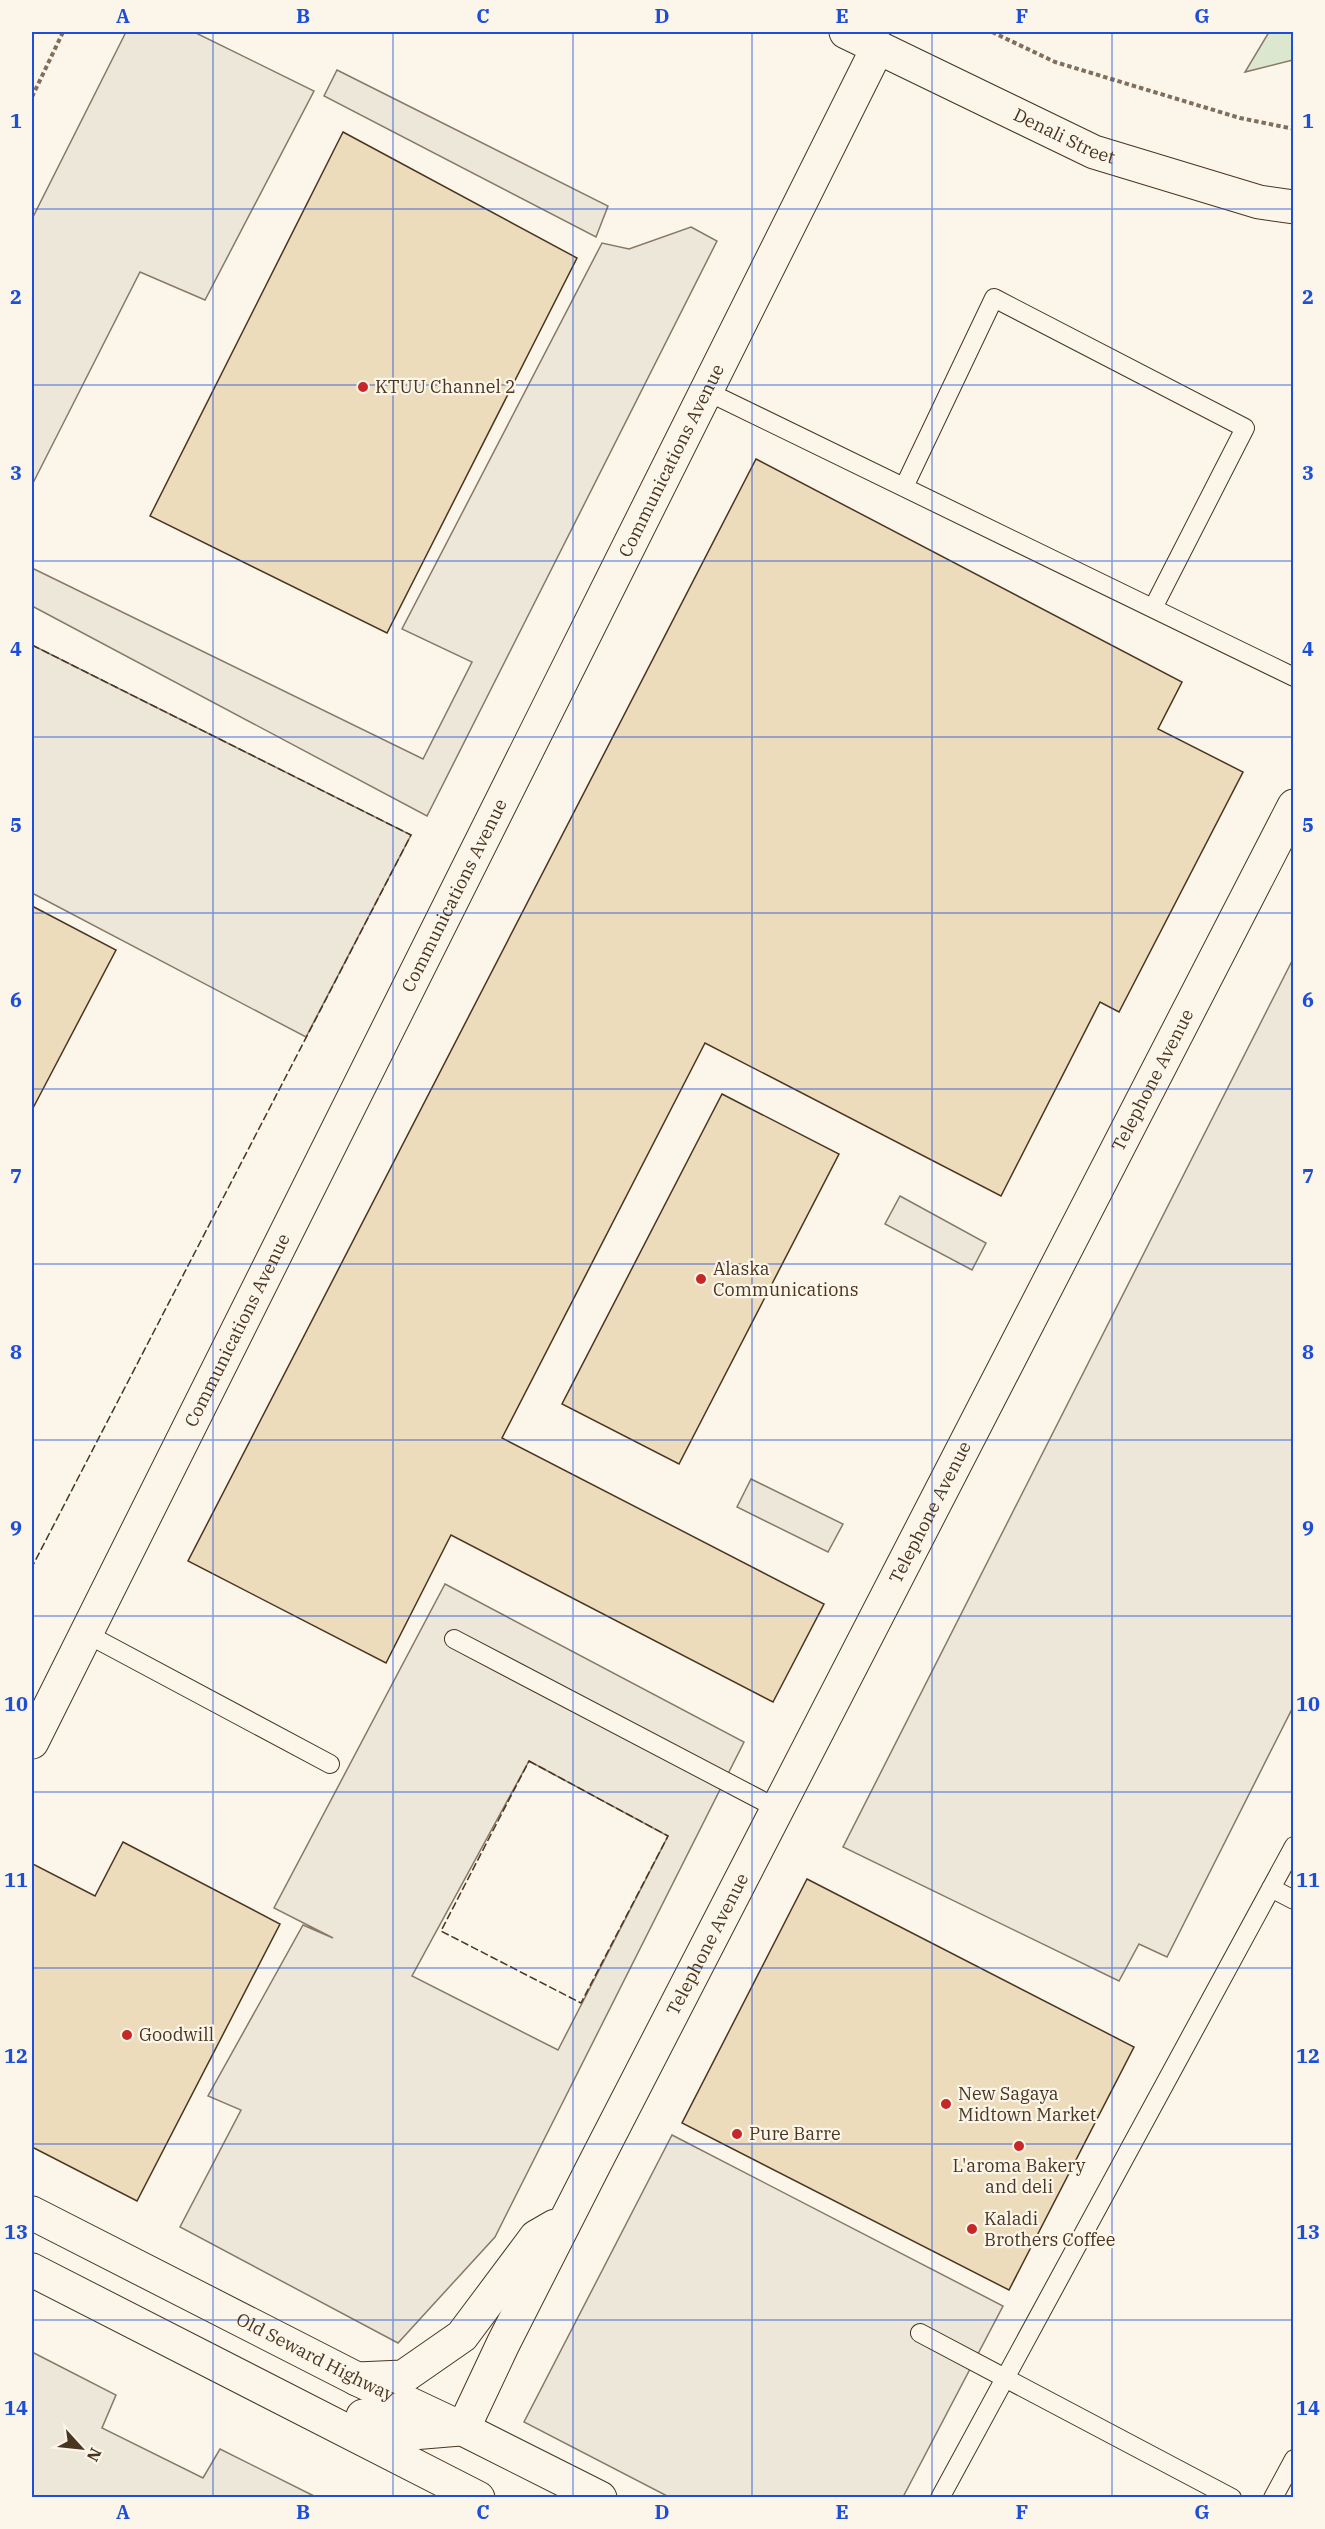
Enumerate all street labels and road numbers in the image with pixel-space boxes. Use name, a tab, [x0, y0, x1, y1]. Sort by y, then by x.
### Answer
street label: Denali Street	[1010, 103, 1118, 169]
street label: Communications Avenue	[613, 360, 729, 561]
street label: Communications Avenue	[396, 795, 512, 996]
street label: Telephone Avenue	[1106, 1005, 1198, 1155]
street label: Communications Avenue	[179, 1230, 295, 1431]
street label: Telephone Avenue	[884, 1437, 976, 1587]
street label: Telephone Avenue	[661, 1869, 753, 2019]
street label: Old Seward Highway	[233, 2307, 399, 2406]

